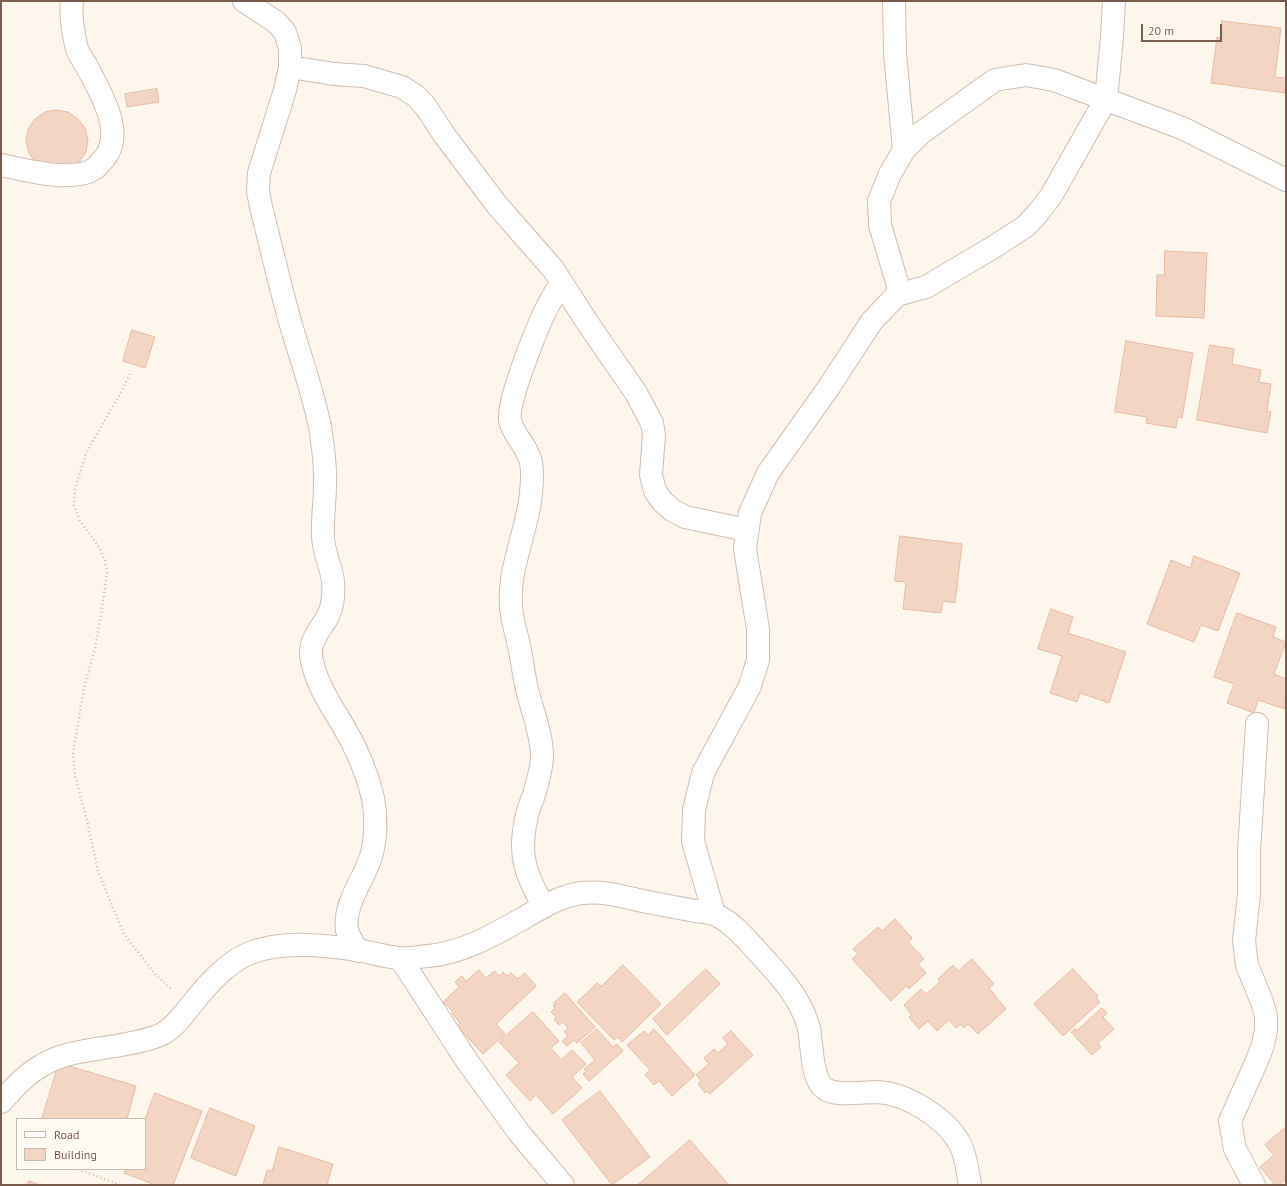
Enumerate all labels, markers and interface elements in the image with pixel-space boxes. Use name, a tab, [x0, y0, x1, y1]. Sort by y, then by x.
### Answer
scale bar	[1143, 16, 1224, 42]
text: 20 m	[1148, 23, 1174, 38]
legend	[16, 1118, 146, 1170]
text: Road	[54, 1127, 79, 1142]
text: Building	[54, 1147, 97, 1162]

